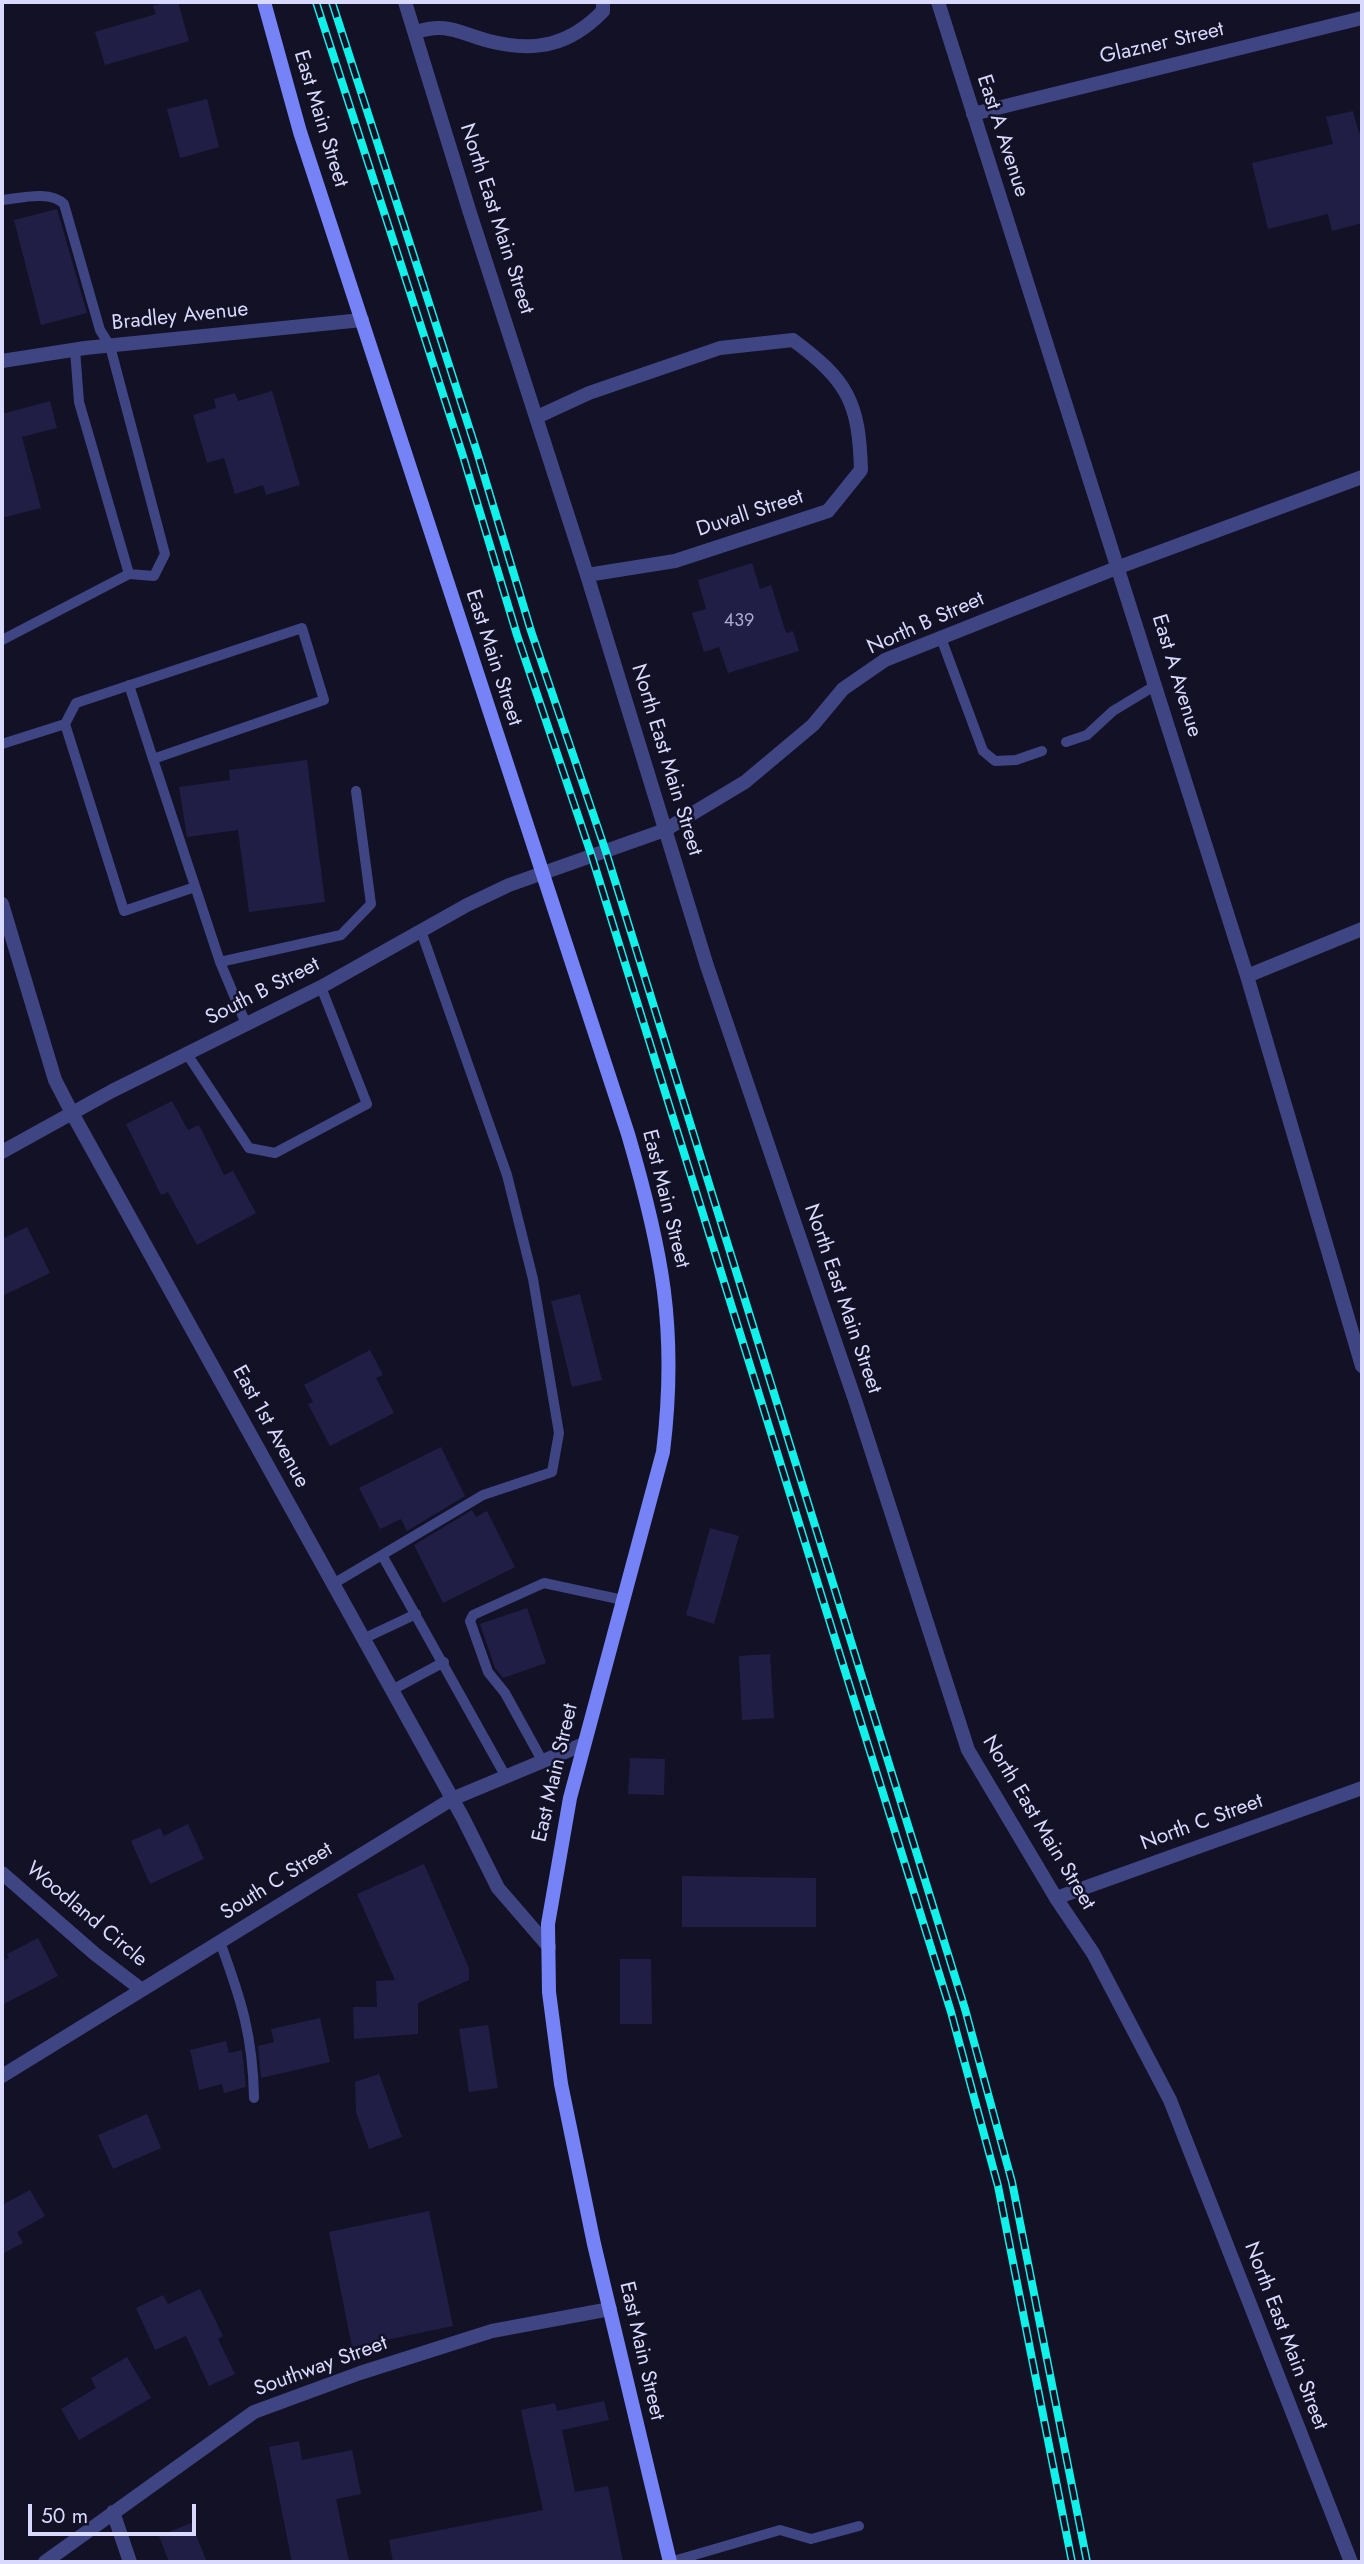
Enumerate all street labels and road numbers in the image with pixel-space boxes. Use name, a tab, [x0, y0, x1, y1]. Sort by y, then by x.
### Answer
street label: Glazner Street	[1098, 18, 1226, 70]
street label: East Main Street	[287, 48, 353, 190]
street label: East A Avenue	[970, 72, 1034, 200]
street label: North East Main Street	[453, 121, 539, 317]
street label: Bradley Avenue	[110, 297, 250, 337]
street label: Duvall Street	[693, 485, 807, 543]
street label: East Main Street	[459, 587, 527, 729]
street label: North B Street	[864, 587, 988, 661]
street label: East A Avenue	[1145, 612, 1207, 740]
street label: North East Main Street	[625, 661, 707, 859]
street label: South B Street	[202, 953, 324, 1031]
street label: East Main Street	[636, 1127, 694, 1271]
street label: North East Main Street	[798, 1201, 886, 1397]
street label: East 1st Avenue	[226, 1361, 314, 1493]
street label: East Main Street	[528, 1701, 584, 1845]
street label: North East Main Street	[976, 1731, 1100, 1915]
street label: North C Street	[1138, 1789, 1266, 1857]
street label: South C Street	[216, 1838, 338, 1926]
street label: Woodland Circle	[20, 1857, 152, 1973]
street label: North East Main Street	[1238, 2239, 1332, 2433]
street label: East Main Street	[613, 2279, 669, 2423]
street label: Southway Street	[251, 2331, 391, 2403]

